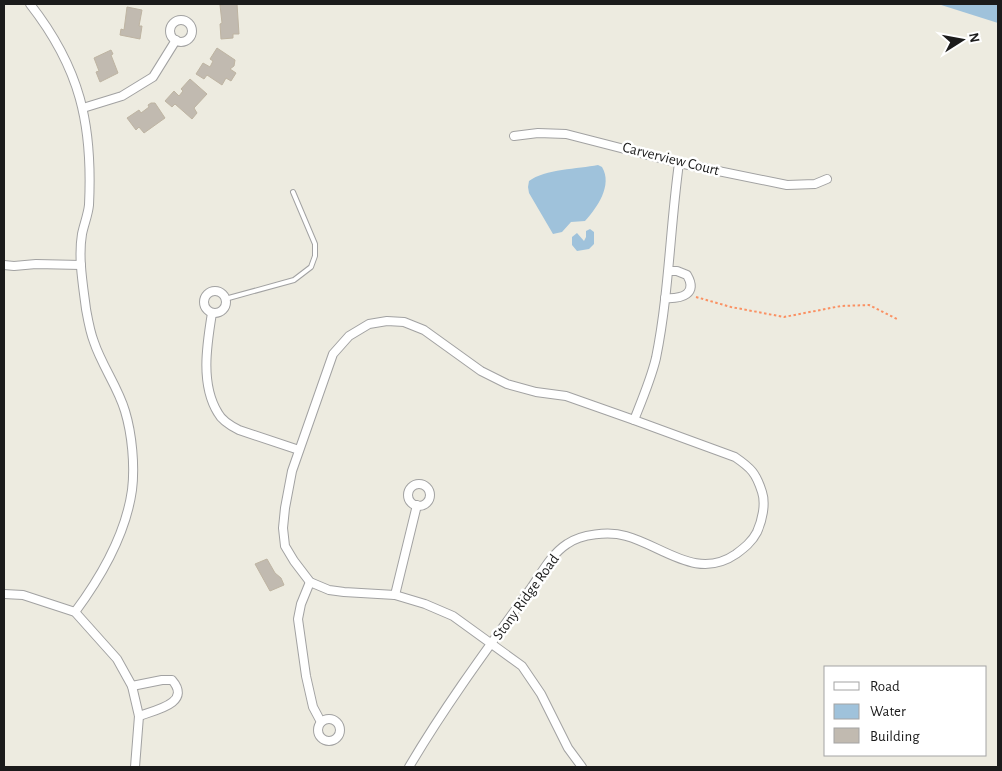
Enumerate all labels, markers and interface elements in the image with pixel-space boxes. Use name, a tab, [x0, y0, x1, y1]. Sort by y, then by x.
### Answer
north arrow	[937, 15, 987, 65]
text: N	[966, 32, 982, 44]
street label: Carverview Court	[621, 140, 721, 178]
street label: Stony Ridge Road	[490, 551, 562, 642]
legend	[824, 666, 987, 756]
text: Road	[870, 679, 900, 694]
text: Water	[870, 704, 906, 719]
text: Building	[870, 729, 920, 744]

